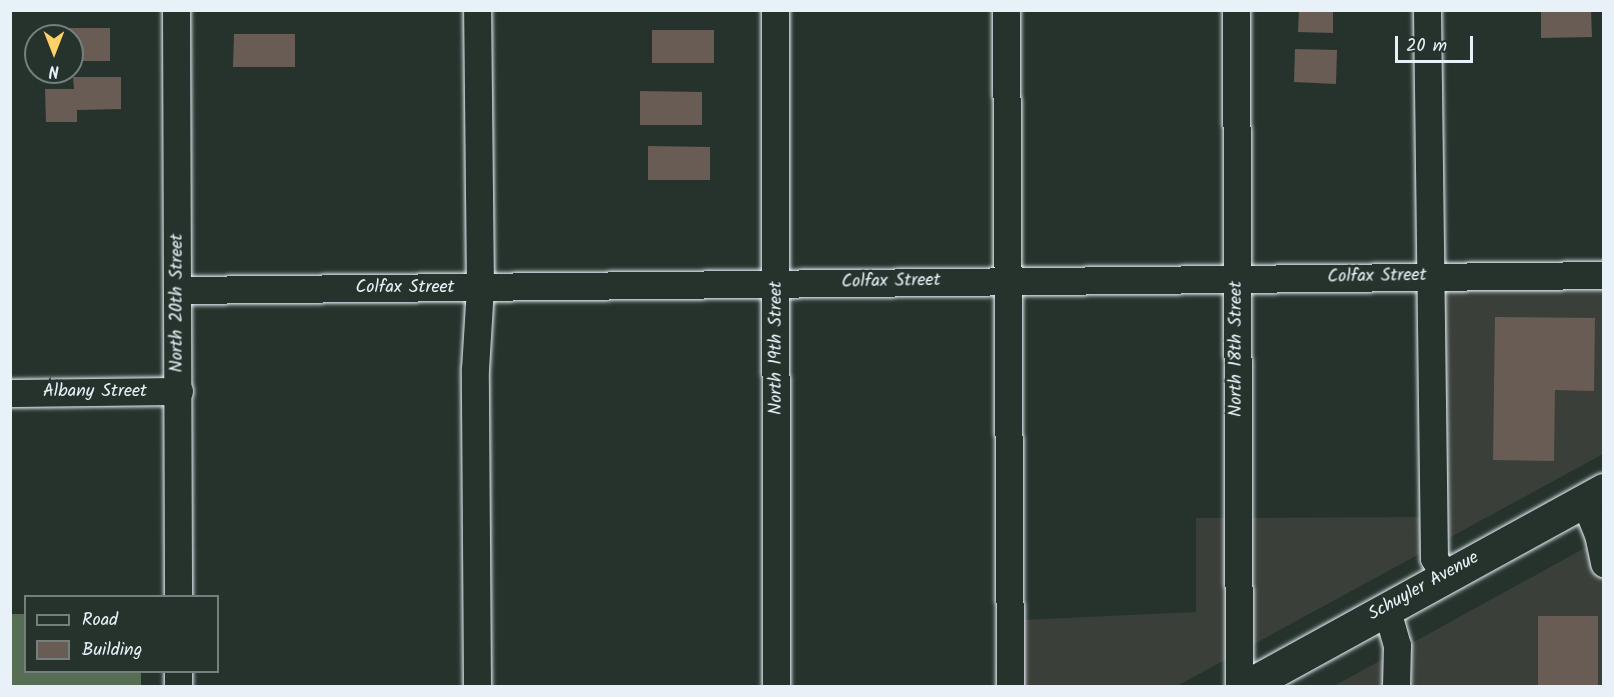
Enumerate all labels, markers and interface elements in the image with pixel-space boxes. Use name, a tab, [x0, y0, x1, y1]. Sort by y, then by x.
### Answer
north arrow	[24, 24, 84, 84]
scale bar	[1398, 24, 1476, 62]
text: 20 m	[1406, 32, 1447, 61]
text: N	[49, 58, 59, 83]
street label: North 20th Street	[167, 233, 189, 373]
street label: Colfax Street	[1327, 265, 1427, 289]
street label: Colfax Street	[841, 270, 941, 294]
street label: Colfax Street	[355, 277, 455, 299]
street label: North 19th Street	[766, 281, 788, 415]
street label: North 18th Street	[1226, 281, 1248, 417]
street label: Albany Street	[43, 381, 147, 403]
street label: Schuyler Avenue	[1365, 548, 1483, 626]
legend	[24, 595, 219, 673]
text: Road	[82, 606, 118, 635]
text: Building	[82, 636, 142, 665]

